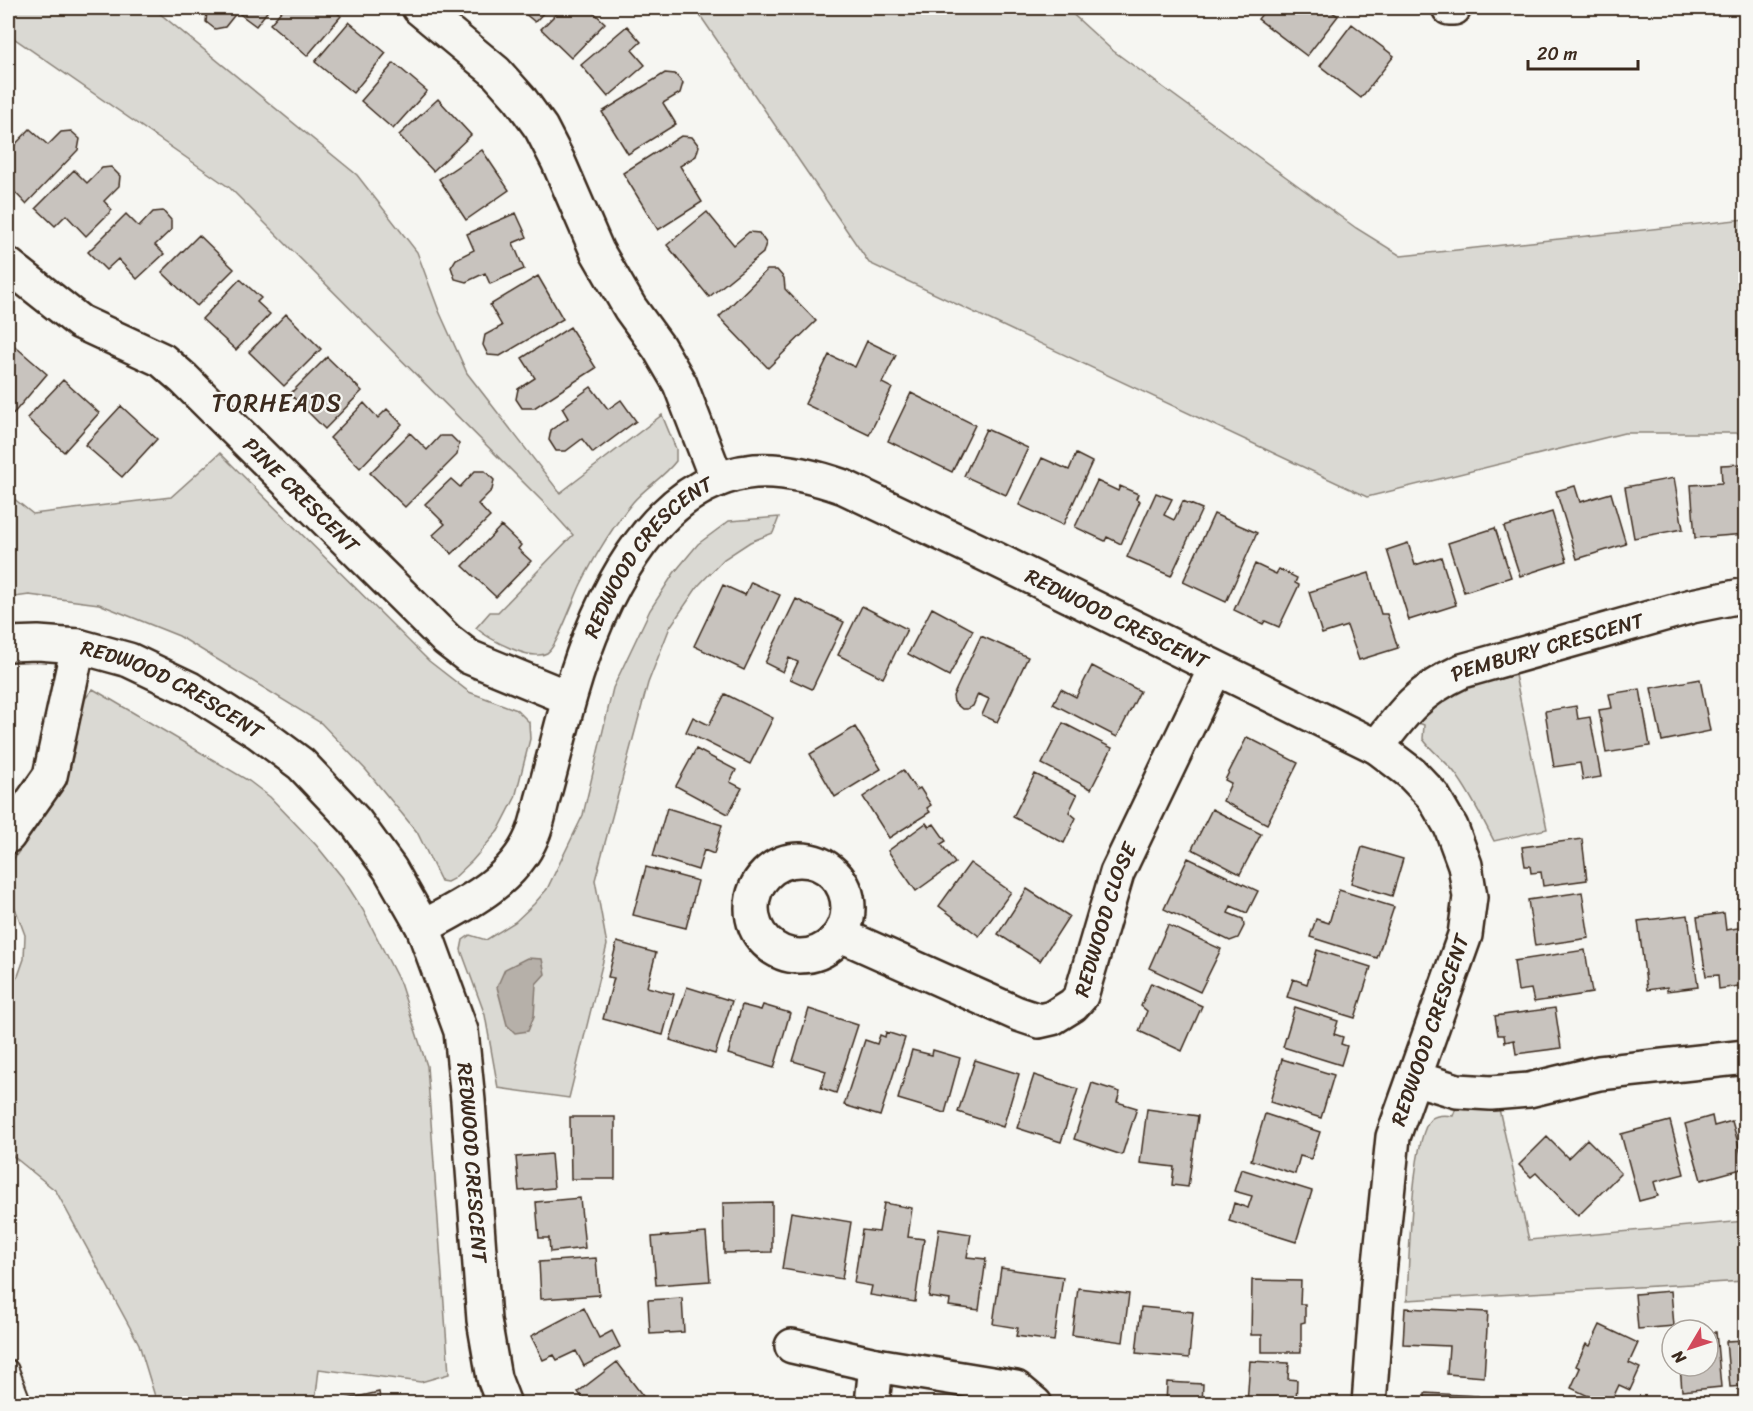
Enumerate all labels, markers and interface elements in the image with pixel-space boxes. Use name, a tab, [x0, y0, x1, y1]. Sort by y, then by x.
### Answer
scale bar	[1528, 33, 1638, 71]
text: 20 m	[1537, 38, 1577, 70]
district label: TORHEADS	[212, 382, 342, 424]
street label: PINE CRESCENT	[233, 428, 370, 564]
street label: REDWOOD CRESCENT	[572, 465, 721, 644]
street label: REDWOOD CRESCENT	[1018, 558, 1216, 681]
street label: PEMBURY CRESCENT	[1444, 601, 1650, 693]
street label: REDWOOD CRESCENT	[76, 629, 272, 751]
street label: REDWOOD CLOSE	[1063, 835, 1149, 1002]
street label: REDWOOD CRESCENT	[1379, 928, 1481, 1131]
street label: REDWOOD CRESCENT	[445, 1061, 499, 1265]
north arrow	[1660, 1318, 1720, 1378]
text: N	[1663, 1343, 1694, 1371]

